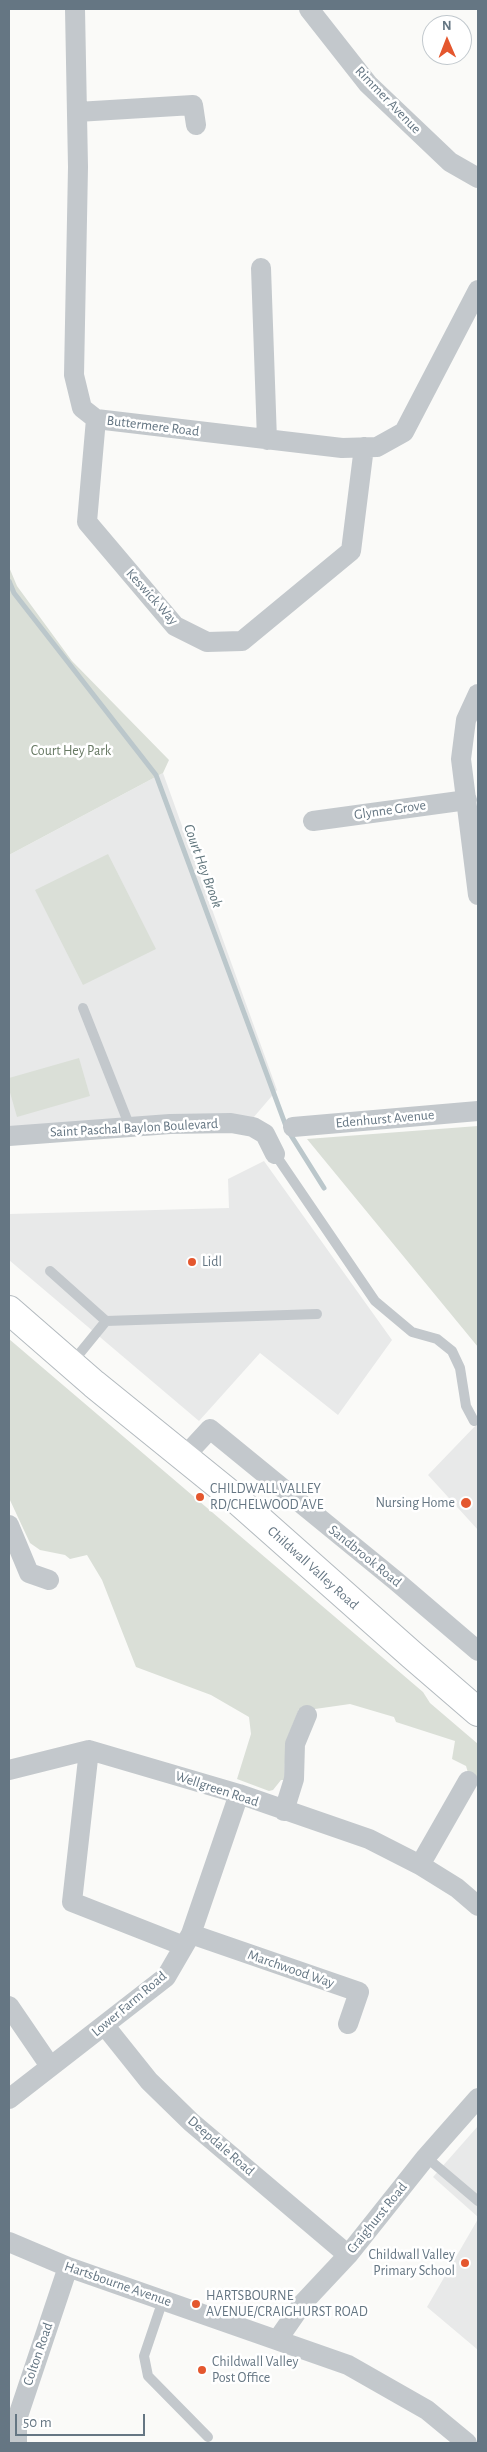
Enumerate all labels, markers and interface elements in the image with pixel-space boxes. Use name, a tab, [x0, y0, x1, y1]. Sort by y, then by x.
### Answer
north arrow	[422, 15, 472, 65]
text: N	[442, 19, 452, 33]
street label: Rimmer Avenue	[352, 63, 424, 137]
street label: Buttermere Road	[106, 412, 200, 440]
street label: Keswick Way	[122, 565, 182, 629]
park label: Court Hey Park	[31, 743, 111, 759]
street label: Glynne Grove	[353, 797, 427, 823]
water label: Court Hey Brook	[180, 822, 226, 910]
street label: Edenhurst Avenue	[335, 1106, 435, 1132]
street label: Saint Paschal Baylon Boulevard	[50, 1115, 218, 1141]
place label: Lidl	[202, 1254, 222, 1270]
marker: Lidl	[186, 1256, 198, 1268]
place label: CHILDWALL VALLEY RD/CHELWOOD AVE	[210, 1481, 323, 1514]
marker: CHILDWALL VALLEY RD/CHELWOOD AVE	[194, 1491, 206, 1503]
place label: Nursing Home	[375, 1495, 455, 1511]
marker: Nursing Home	[459, 1496, 473, 1510]
street label: Sandbrook Road	[325, 1521, 405, 1591]
street label: Childwall Valley Road	[264, 1523, 362, 1613]
street label: Wellgreen Road	[173, 1768, 261, 1810]
street label: Marchwood Way	[245, 1946, 337, 1992]
street label: Lower Farm Road	[88, 1968, 170, 2040]
street label: Deepdale Road	[184, 2112, 258, 2180]
street label: Craighurst Road	[343, 2179, 411, 2257]
place label: Childwall Valley Primary School	[368, 2247, 455, 2280]
marker: Childwall Valley Primary School	[459, 2257, 471, 2269]
street label: Hartsbourne Avenue	[62, 2258, 174, 2310]
place label: HARTSBOURNE AVENUE/CRAIGHURST ROAD	[206, 2288, 368, 2320]
marker: HARTSBOURNE AVENUE/CRAIGHURST ROAD	[190, 2298, 202, 2310]
street label: Colton Road	[19, 2320, 57, 2388]
place label: Childwall Valley Post Office	[212, 2354, 299, 2386]
marker: Childwall Valley Post Office	[196, 2364, 208, 2376]
scale bar	[18, 2404, 148, 2436]
text: 50 m	[23, 2415, 52, 2430]

